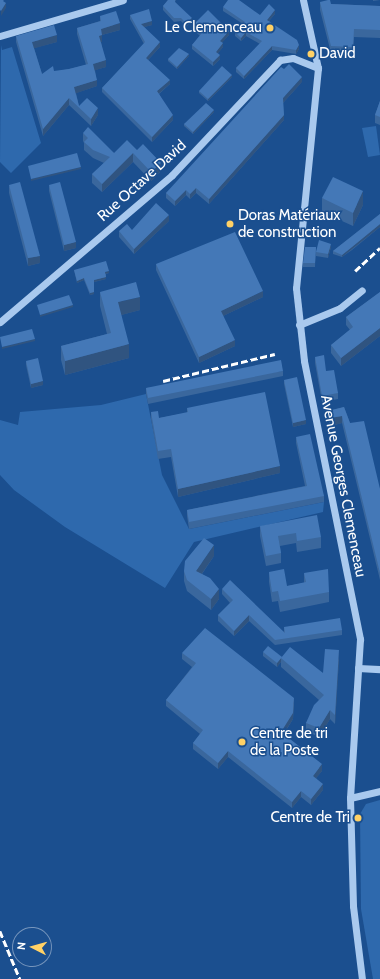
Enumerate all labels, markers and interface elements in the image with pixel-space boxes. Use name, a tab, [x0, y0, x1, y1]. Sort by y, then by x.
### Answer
place label: Le Clemenceau	[165, 19, 262, 37]
marker: Le Clemenceau	[265, 23, 275, 33]
place label: David	[319, 45, 356, 63]
marker: David	[306, 49, 316, 59]
street label: Rue Octave David	[94, 137, 190, 225]
place label: Doras Matériaux de construction	[238, 206, 340, 241]
marker: Doras Matériaux de construction	[225, 219, 235, 229]
street label: Avenue Georges Clemenceau	[316, 393, 370, 579]
place label: Centre de tri de la Poste	[250, 724, 328, 759]
marker: Centre de tri de la Poste	[237, 737, 247, 747]
place label: Centre de Tri	[270, 809, 350, 827]
marker: Centre de Tri	[353, 813, 363, 823]
north arrow	[12, 927, 52, 967]
text: N	[14, 941, 28, 950]

